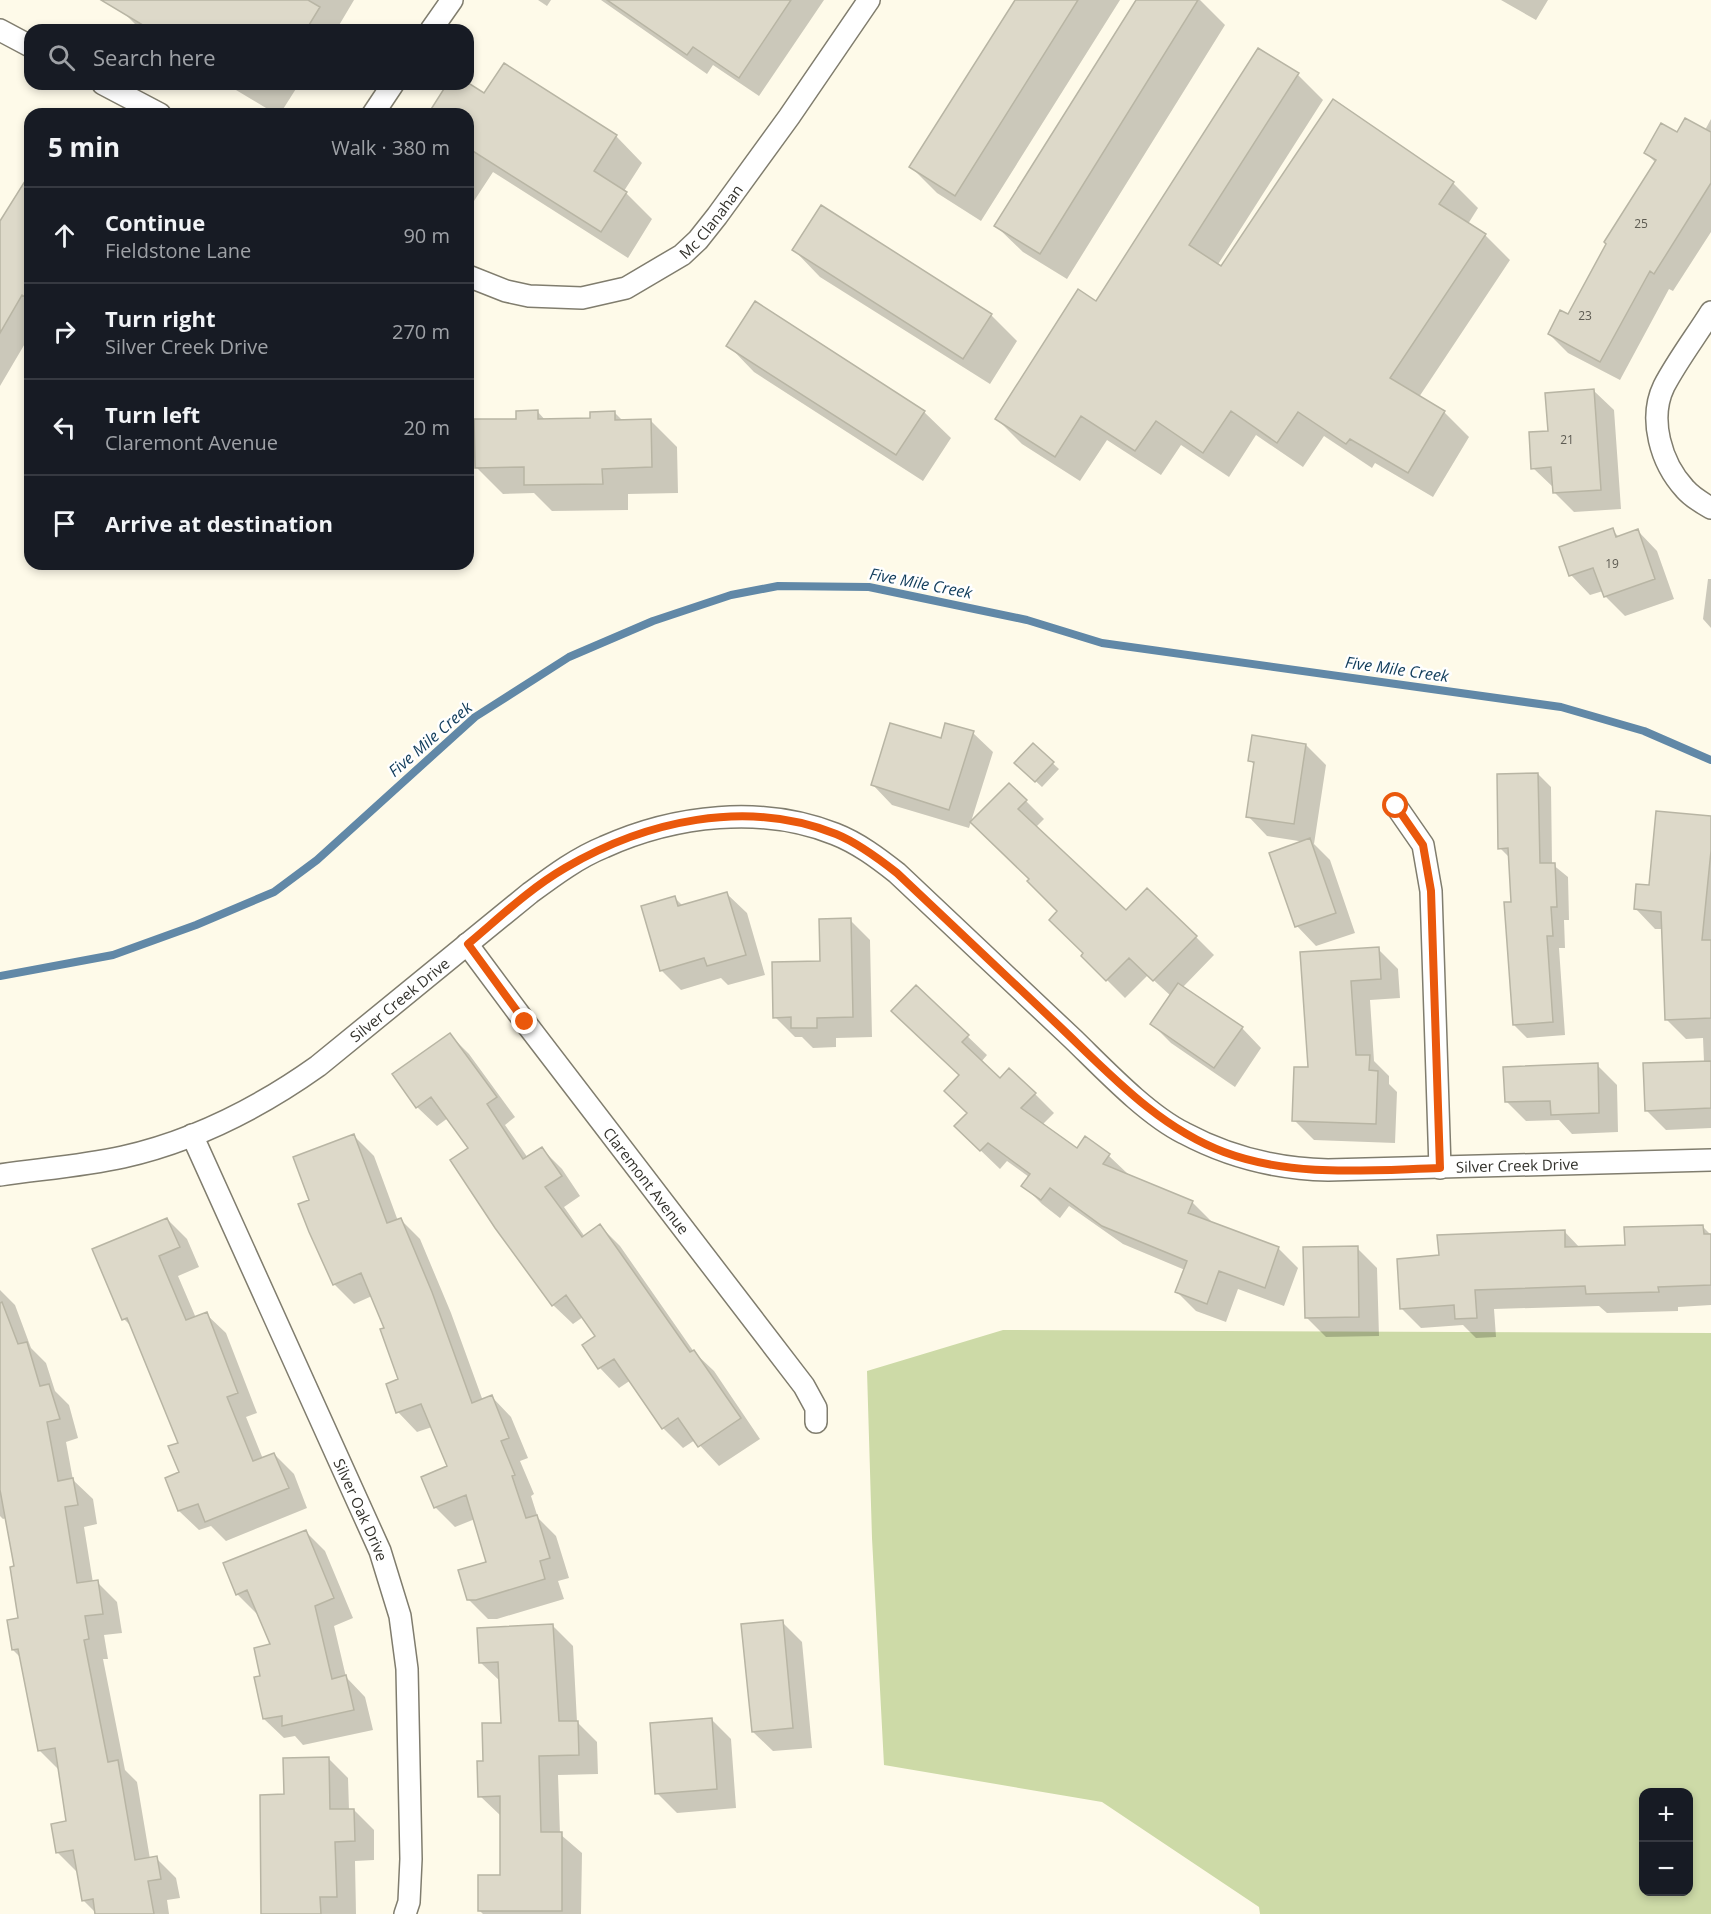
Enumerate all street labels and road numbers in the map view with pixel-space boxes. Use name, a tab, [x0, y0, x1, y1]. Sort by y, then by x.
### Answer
street label: Mc Clanahan	[675, 180, 747, 263]
street label: Silver Creek Drive	[345, 953, 453, 1046]
street label: Claremont Avenue	[599, 1123, 694, 1238]
street label: Silver Creek Drive	[1456, 1153, 1579, 1177]
street label: Silver Oak Drive	[329, 1455, 392, 1563]

